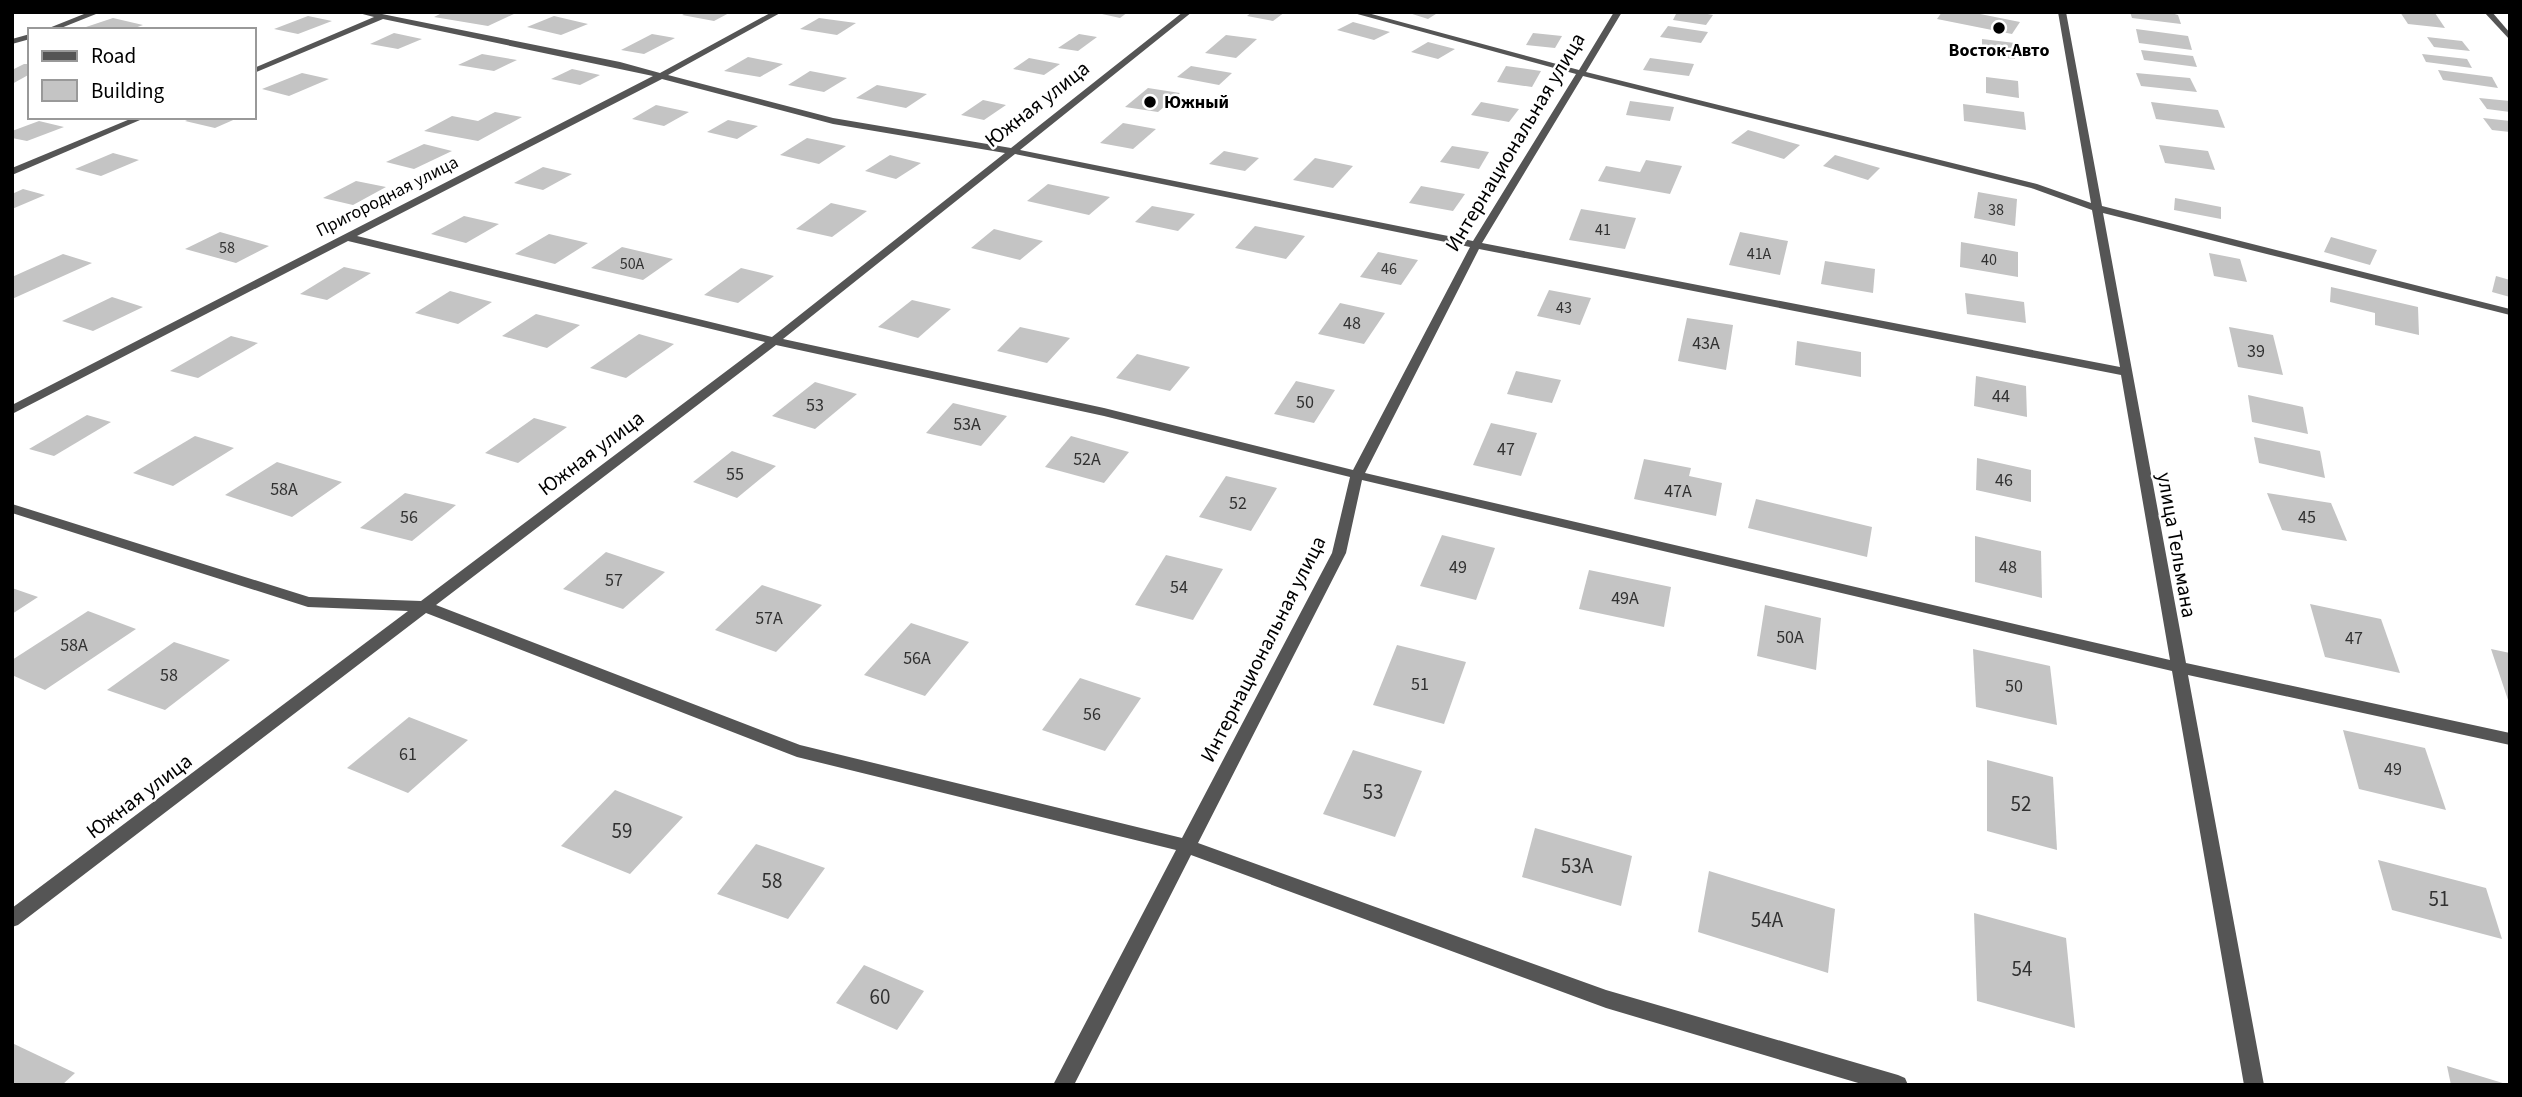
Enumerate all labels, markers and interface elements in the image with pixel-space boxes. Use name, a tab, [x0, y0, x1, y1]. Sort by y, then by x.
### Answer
marker: Восток-Авто	[1991, 20, 2007, 36]
street label: Интернациональная улица	[1438, 27, 1592, 257]
legend	[28, 28, 256, 119]
place label: Восток-Авто	[1949, 38, 2049, 63]
text: Road	[91, 41, 136, 71]
street label: Южная улица	[978, 53, 1096, 155]
text: Building	[91, 76, 165, 106]
place label: Южный	[1164, 90, 1229, 115]
marker: Южный	[1142, 94, 1158, 110]
street label: Пригородная улица	[312, 150, 463, 243]
house number: 38	[1988, 199, 2004, 221]
house number: 41	[1595, 219, 1611, 241]
house number: 58	[219, 237, 235, 259]
house number: 41А	[1747, 243, 1772, 265]
house number: 40	[1981, 249, 1997, 271]
house number: 50А	[620, 253, 645, 275]
house number: 46	[1381, 258, 1397, 280]
house number: 43	[1556, 297, 1572, 319]
house number: 48	[1343, 311, 1361, 336]
house number: 43А	[1692, 331, 1720, 356]
house number: 39	[2247, 339, 2265, 364]
house number: 44	[1992, 384, 2010, 409]
house number: 50	[1296, 390, 1314, 415]
house number: 53	[806, 393, 824, 418]
street label: Южная улица	[532, 403, 650, 503]
house number: 53А	[953, 412, 981, 437]
house number: 47	[1497, 437, 1515, 462]
house number: 52А	[1073, 447, 1101, 472]
house number: 55	[726, 462, 744, 487]
house number: 46	[1995, 468, 2013, 493]
street label: улица Тельмана	[2149, 470, 2205, 620]
house number: 58А	[270, 477, 298, 502]
house number: 47А	[1664, 479, 1692, 504]
house number: 52	[1229, 491, 1247, 516]
house number: 56	[400, 505, 418, 530]
house number: 45	[2298, 505, 2316, 530]
street label: Интернациональная улица	[1193, 530, 1333, 768]
house number: 49	[1449, 555, 1467, 580]
house number: 48	[1999, 555, 2017, 580]
house number: 57	[605, 568, 623, 593]
house number: 54	[1170, 575, 1188, 600]
house number: 49А	[1611, 586, 1639, 611]
house number: 57А	[755, 606, 783, 631]
house number: 50А	[1776, 625, 1804, 650]
house number: 47	[2345, 626, 2363, 651]
house number: 58А	[60, 633, 88, 658]
house number: 56А	[903, 646, 931, 671]
house number: 58	[160, 663, 178, 688]
house number: 51	[1411, 672, 1429, 697]
house number: 50	[2005, 674, 2023, 699]
house number: 56	[1083, 702, 1101, 727]
house number: 61	[399, 742, 417, 767]
street label: Южная улица	[80, 746, 198, 846]
house number: 49	[2384, 757, 2402, 782]
house number: 53	[1363, 777, 1383, 807]
house number: 52	[2011, 789, 2031, 819]
house number: 59	[612, 816, 632, 846]
house number: 53А	[1561, 851, 1594, 881]
house number: 58	[762, 866, 782, 896]
house number: 51	[2429, 884, 2449, 914]
house number: 54А	[1751, 905, 1784, 935]
house number: 54	[2012, 954, 2032, 984]
house number: 60	[870, 982, 890, 1012]

